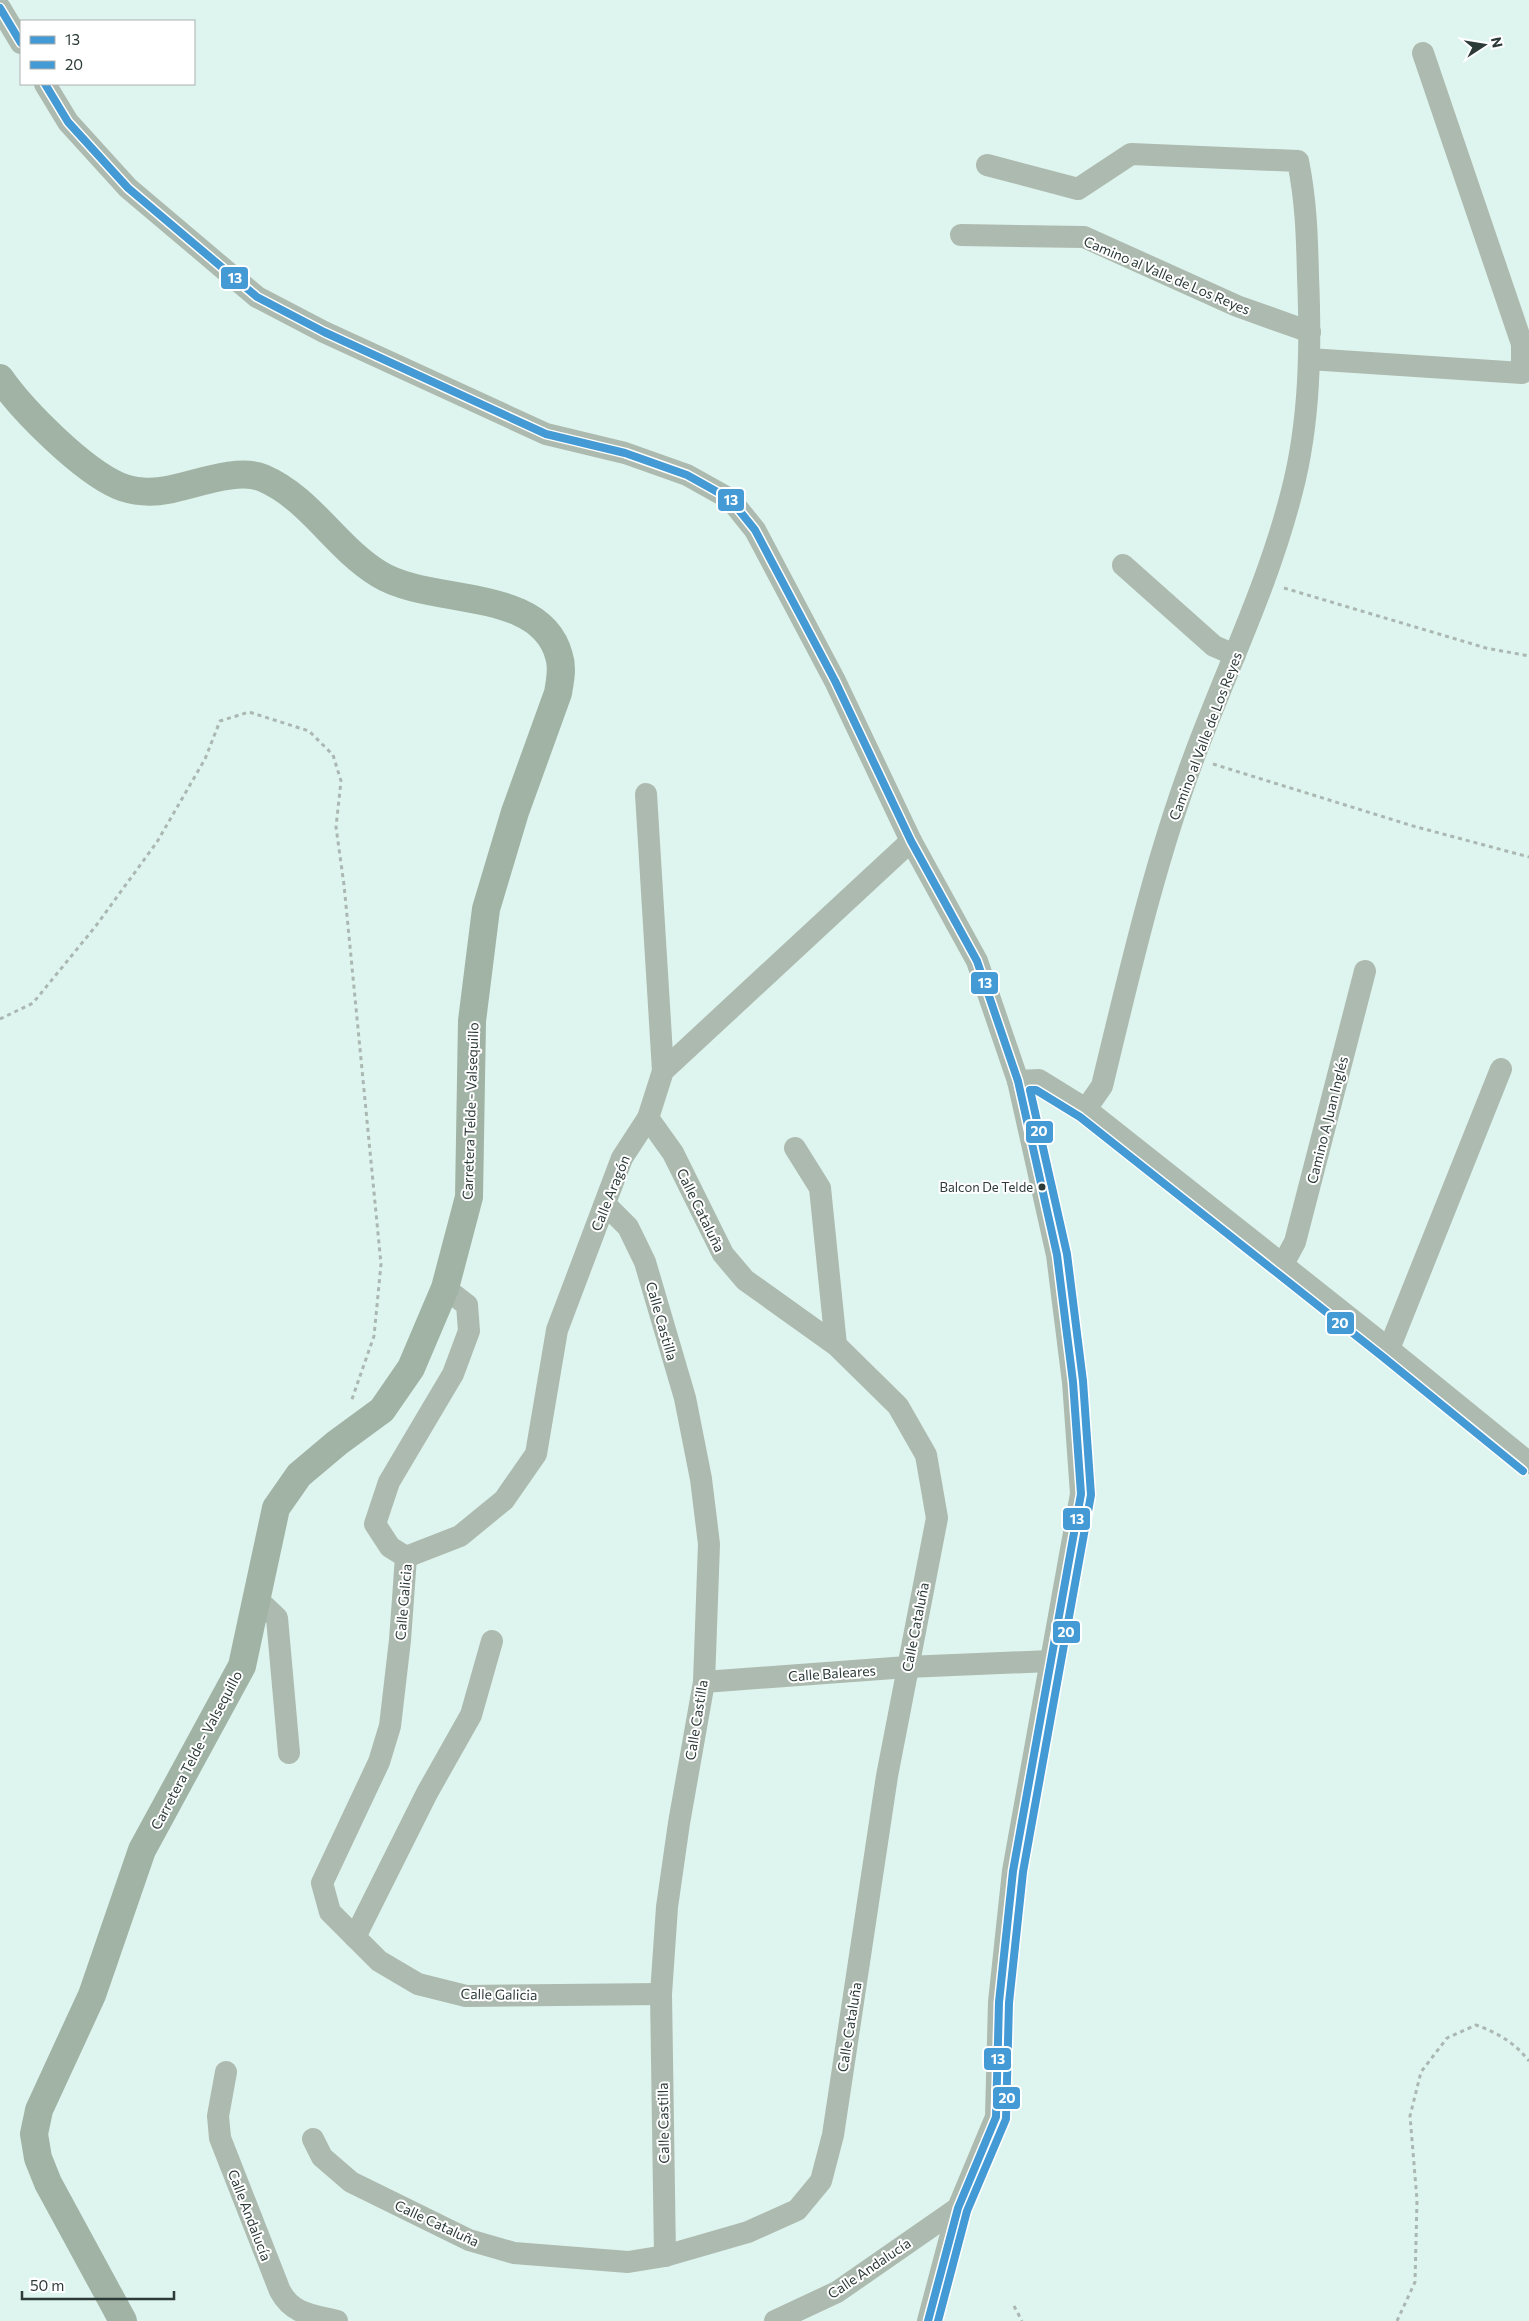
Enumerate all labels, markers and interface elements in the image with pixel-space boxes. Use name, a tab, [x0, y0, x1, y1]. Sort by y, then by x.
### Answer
legend	[20, 20, 195, 85]
north arrow	[1459, 20, 1509, 70]
text: 13	[65, 30, 80, 48]
text: N	[1488, 35, 1507, 49]
text: 20	[65, 55, 83, 73]
street label: Camino al Valle de Los Reyes	[1081, 232, 1253, 318]
line badge: 13	[220, 266, 249, 290]
text: 13	[228, 269, 242, 286]
line badge: 13	[717, 488, 745, 512]
text: 13	[724, 491, 738, 508]
street label: Camino al Valle de Los Reyes	[1165, 649, 1245, 823]
line badge: 13	[970, 971, 999, 995]
text: 13	[978, 974, 992, 991]
street label: Carretera Telde - Valsequillo	[458, 1022, 482, 1200]
street label: Camino A Juan Inglés	[1303, 1054, 1351, 1186]
line badge: 20	[1025, 1120, 1054, 1144]
text: 20	[1030, 1122, 1048, 1139]
street label: Calle Aragón	[587, 1153, 633, 1233]
street label: Calle Cataluña	[673, 1165, 729, 1255]
place label: Balcon De Telde	[940, 1179, 1033, 1195]
marker: Balcon De Telde	[1037, 1182, 1047, 1192]
street label: Calle Castilla	[643, 1280, 681, 1362]
line badge: 20	[1326, 1311, 1355, 1335]
text: 20	[1331, 1314, 1349, 1331]
line badge: 13	[1062, 1507, 1091, 1531]
text: 13	[1070, 1510, 1084, 1527]
street label: Calle Galicia	[391, 1563, 415, 1641]
street label: Calle Cataluña	[898, 1581, 932, 1673]
line badge: 20	[1052, 1620, 1081, 1644]
text: 20	[1057, 1623, 1075, 1640]
street label: Calle Baleares	[788, 1661, 876, 1685]
street label: Carretera Telde - Valsequillo	[147, 1668, 245, 1832]
street label: Calle Castilla	[681, 1679, 711, 1761]
street label: Calle Cataluña	[834, 1981, 864, 2073]
street label: Calle Galicia	[461, 1985, 537, 2003]
line badge: 13	[983, 2047, 1012, 2071]
text: 13	[991, 2050, 1005, 2067]
street label: Calle Castilla	[654, 2082, 672, 2164]
line badge: 20	[992, 2086, 1021, 2110]
text: 20	[998, 2089, 1016, 2106]
street label: Calle Andalucía	[225, 2167, 275, 2263]
street label: Calle Cataluña	[392, 2196, 482, 2250]
street label: Calle Andalucía	[824, 2234, 914, 2302]
scale bar	[22, 2268, 175, 2300]
text: 50 m	[30, 2276, 64, 2294]

